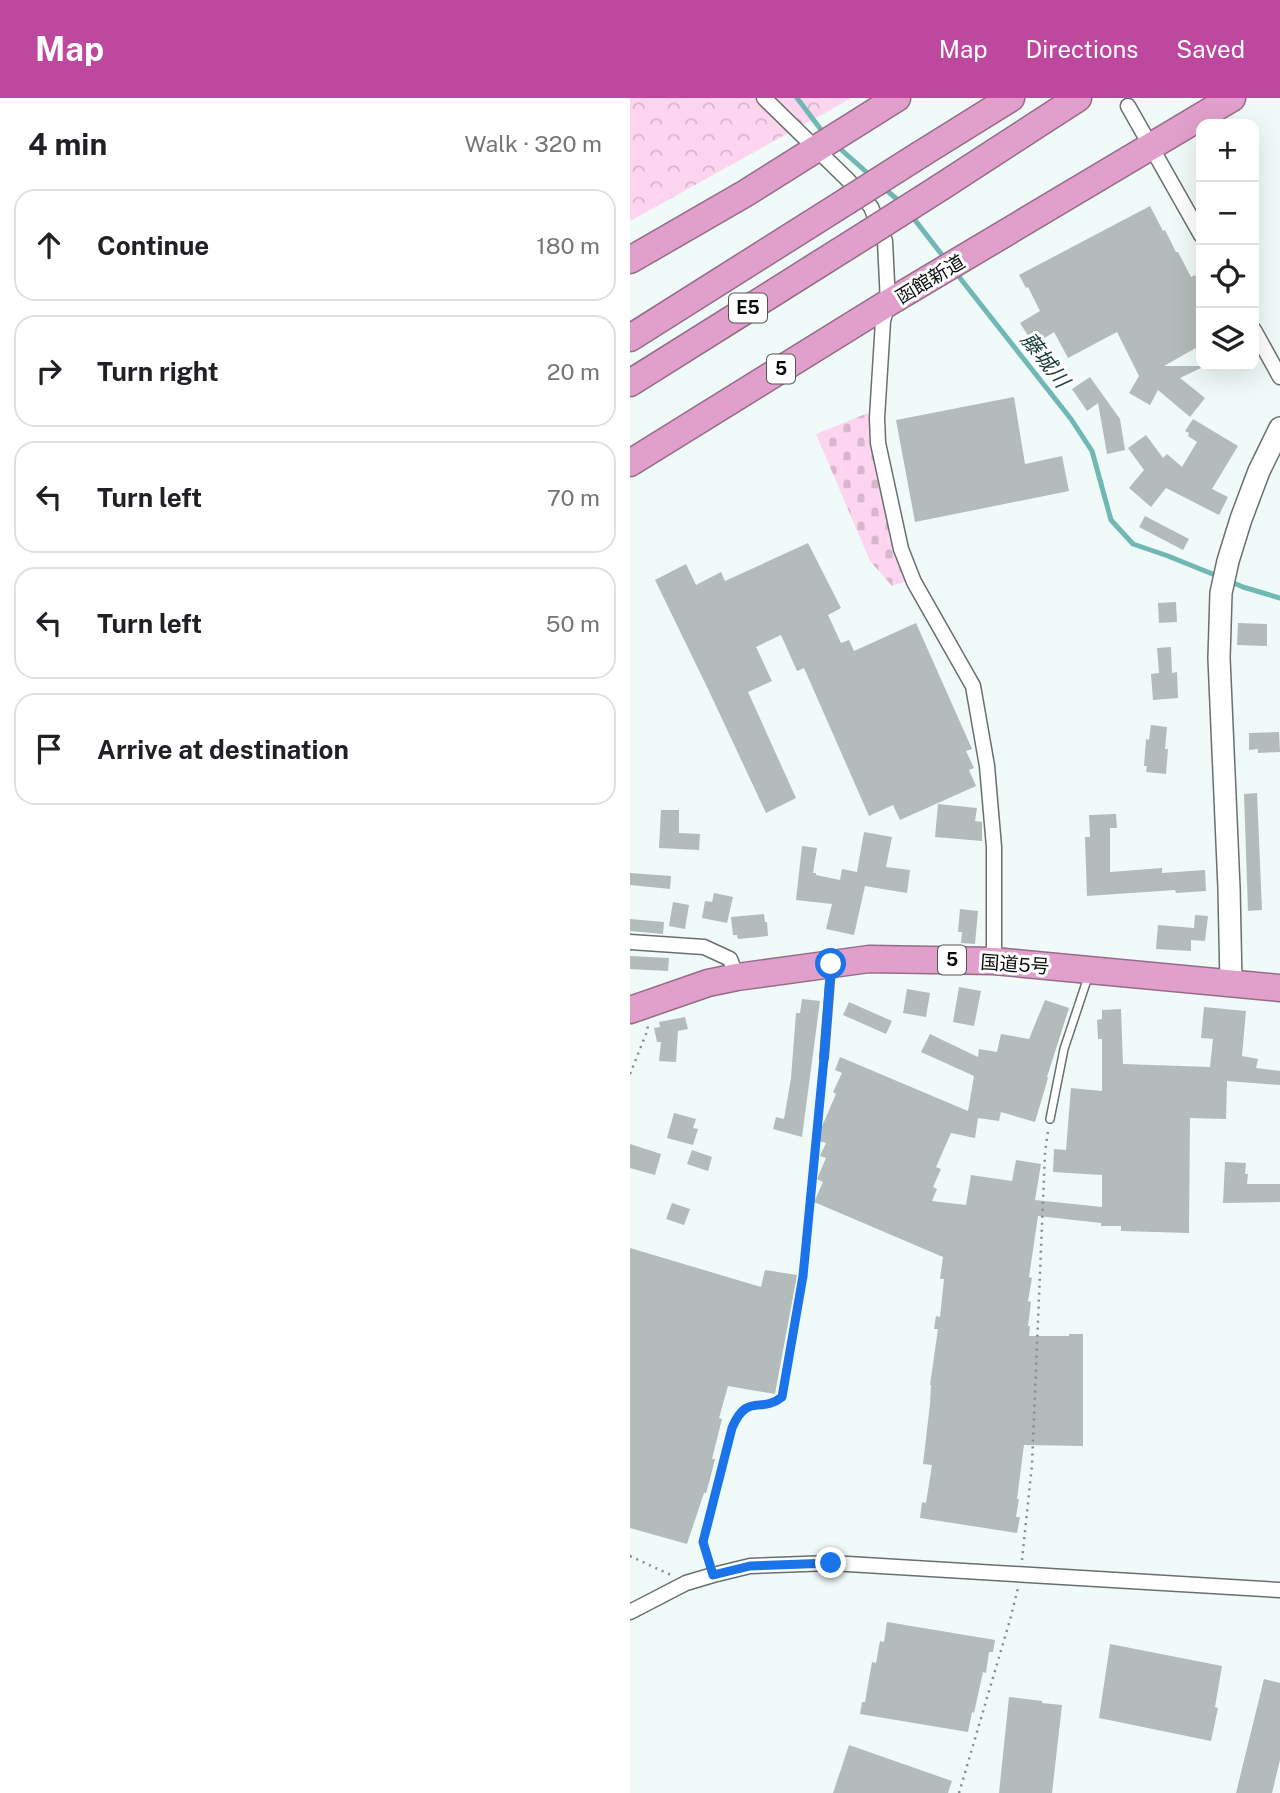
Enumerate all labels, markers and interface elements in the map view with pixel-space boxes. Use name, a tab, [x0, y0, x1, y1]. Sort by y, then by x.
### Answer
text: Map	[35, 30, 104, 68]
text: Map	[939, 35, 988, 63]
text: Directions	[1026, 35, 1138, 63]
text: Saved	[1176, 35, 1245, 63]
map controls	[1196, 119, 1259, 371]
button: +	[1196, 119, 1259, 182]
text: 4 min	[28, 126, 107, 162]
text: Walk · 320 m	[465, 130, 602, 157]
button: −	[1196, 182, 1259, 245]
icon: ahead	[30, 226, 68, 264]
text: Continue	[97, 230, 209, 261]
text: 180 m	[536, 232, 600, 259]
button: locate	[1196, 245, 1259, 308]
street label: 函館新道	[892, 250, 968, 308]
road number: E5	[729, 294, 767, 322]
button: layers	[1196, 308, 1259, 371]
water label: 藤城川	[1016, 327, 1076, 394]
icon: right	[30, 352, 68, 390]
road number: 5	[767, 354, 795, 384]
text: Turn right	[97, 356, 219, 387]
text: 20 m	[547, 358, 600, 385]
icon: left	[30, 478, 68, 516]
text: Turn left	[97, 482, 202, 513]
text: 70 m	[547, 484, 600, 511]
icon: left	[30, 604, 68, 642]
text: Turn left	[97, 608, 202, 639]
text: 50 m	[546, 610, 600, 637]
icon: arrive	[30, 730, 68, 768]
text: Arrive at destination	[97, 734, 349, 765]
road number: 5	[938, 946, 966, 974]
route start	[815, 948, 846, 979]
street label: 国道5号	[980, 951, 1050, 977]
route end	[815, 1547, 846, 1578]

